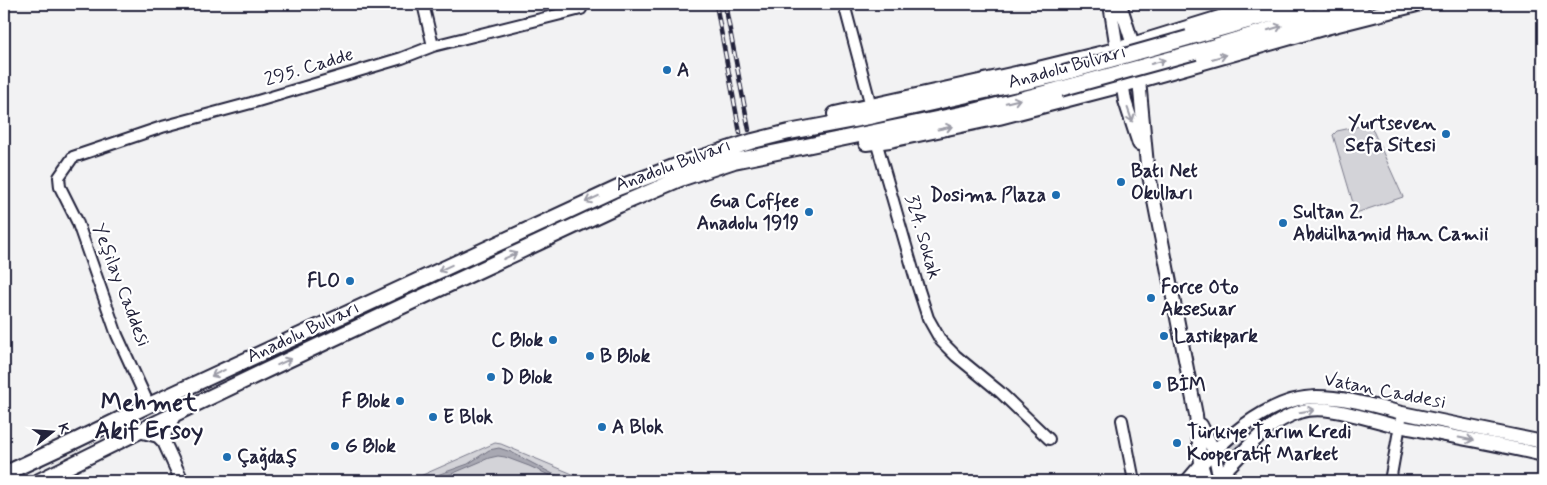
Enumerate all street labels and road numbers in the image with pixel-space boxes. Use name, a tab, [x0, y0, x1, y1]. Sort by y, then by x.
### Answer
street label: Anadolu Bulvarı	[1005, 39, 1129, 95]
street label: 295. Cadde	[262, 42, 356, 92]
street label: Anadolu Bulvarı	[612, 132, 734, 198]
street label: 324. Sokak	[899, 192, 947, 282]
street label: Yeşilay Caddesi	[86, 220, 156, 350]
street label: Anadolu Bulvarı	[243, 295, 363, 369]
street label: Vatan Caddesi	[1322, 367, 1448, 415]

